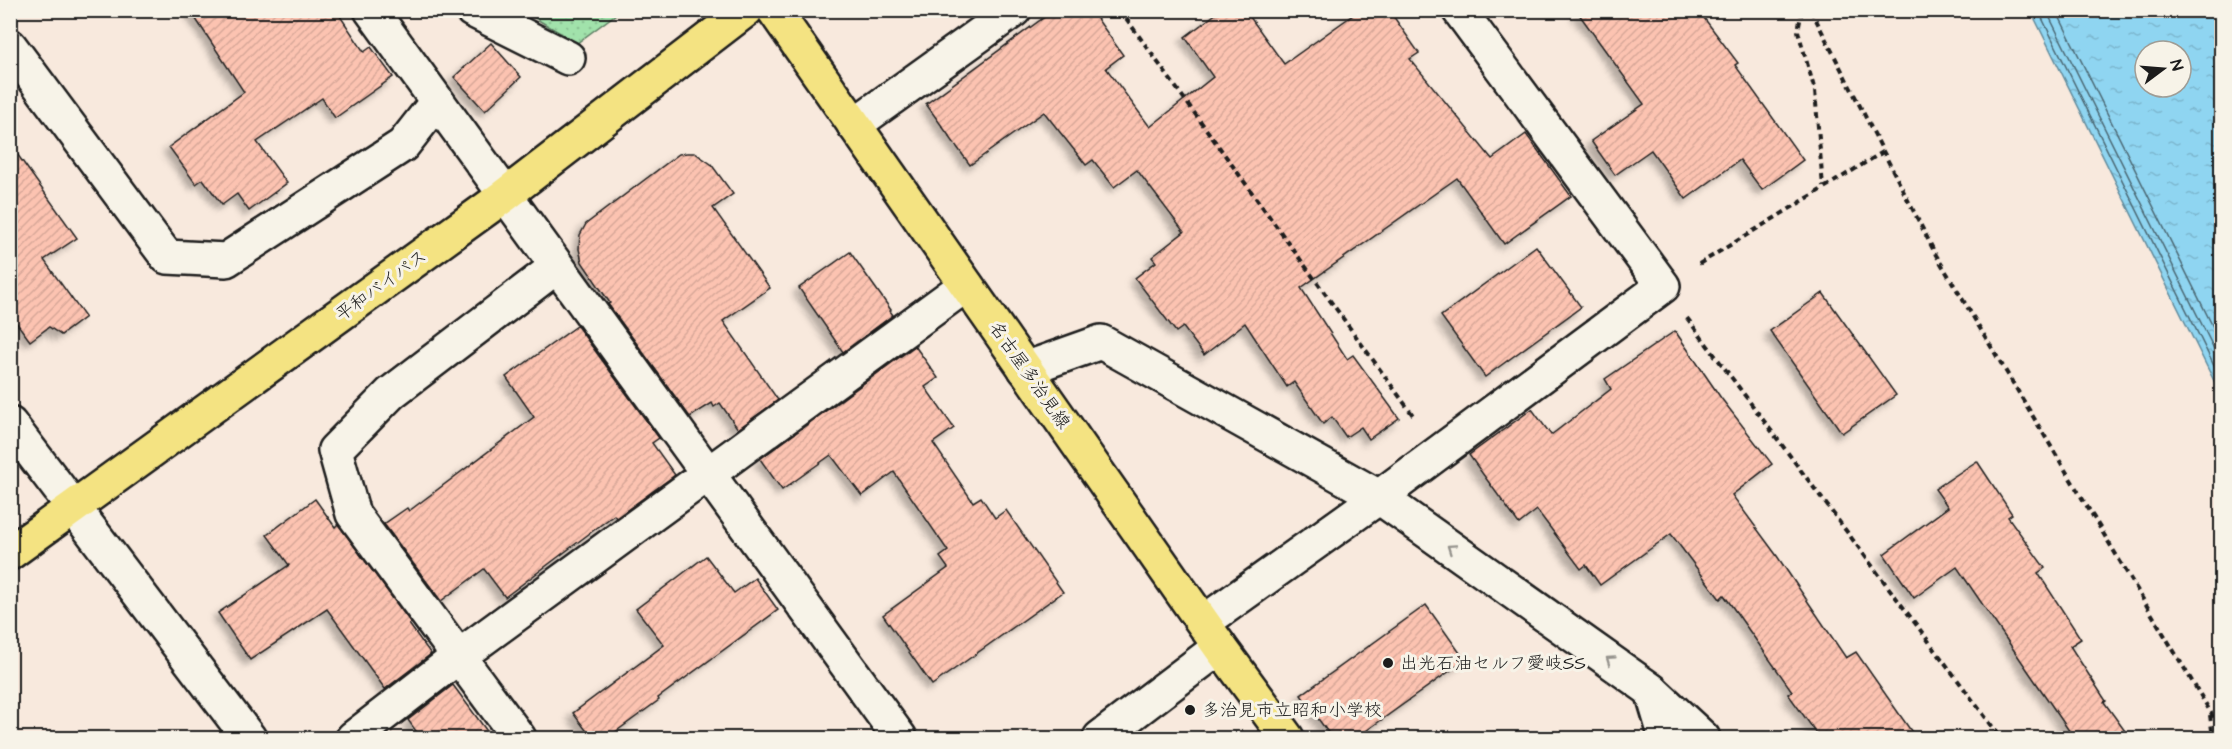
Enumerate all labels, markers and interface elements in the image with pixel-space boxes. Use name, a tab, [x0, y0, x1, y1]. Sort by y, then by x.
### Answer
north arrow	[2133, 39, 2193, 99]
text: N	[2165, 57, 2188, 73]
street label: 平和バイパス	[330, 244, 432, 327]
street label: 名古屋多治見線	[983, 317, 1076, 434]
one-way arrow	[1446, 544, 1457, 555]
place label: 出光石油セルフ愛岐SS	[1400, 651, 1586, 676]
marker: 出光石油セルフ愛岐SS	[1381, 656, 1395, 670]
one-way arrow	[1606, 656, 1617, 667]
place label: 多治見市立昭和小学校	[1202, 698, 1382, 723]
marker: 多治見市立昭和小学校	[1183, 703, 1197, 717]

